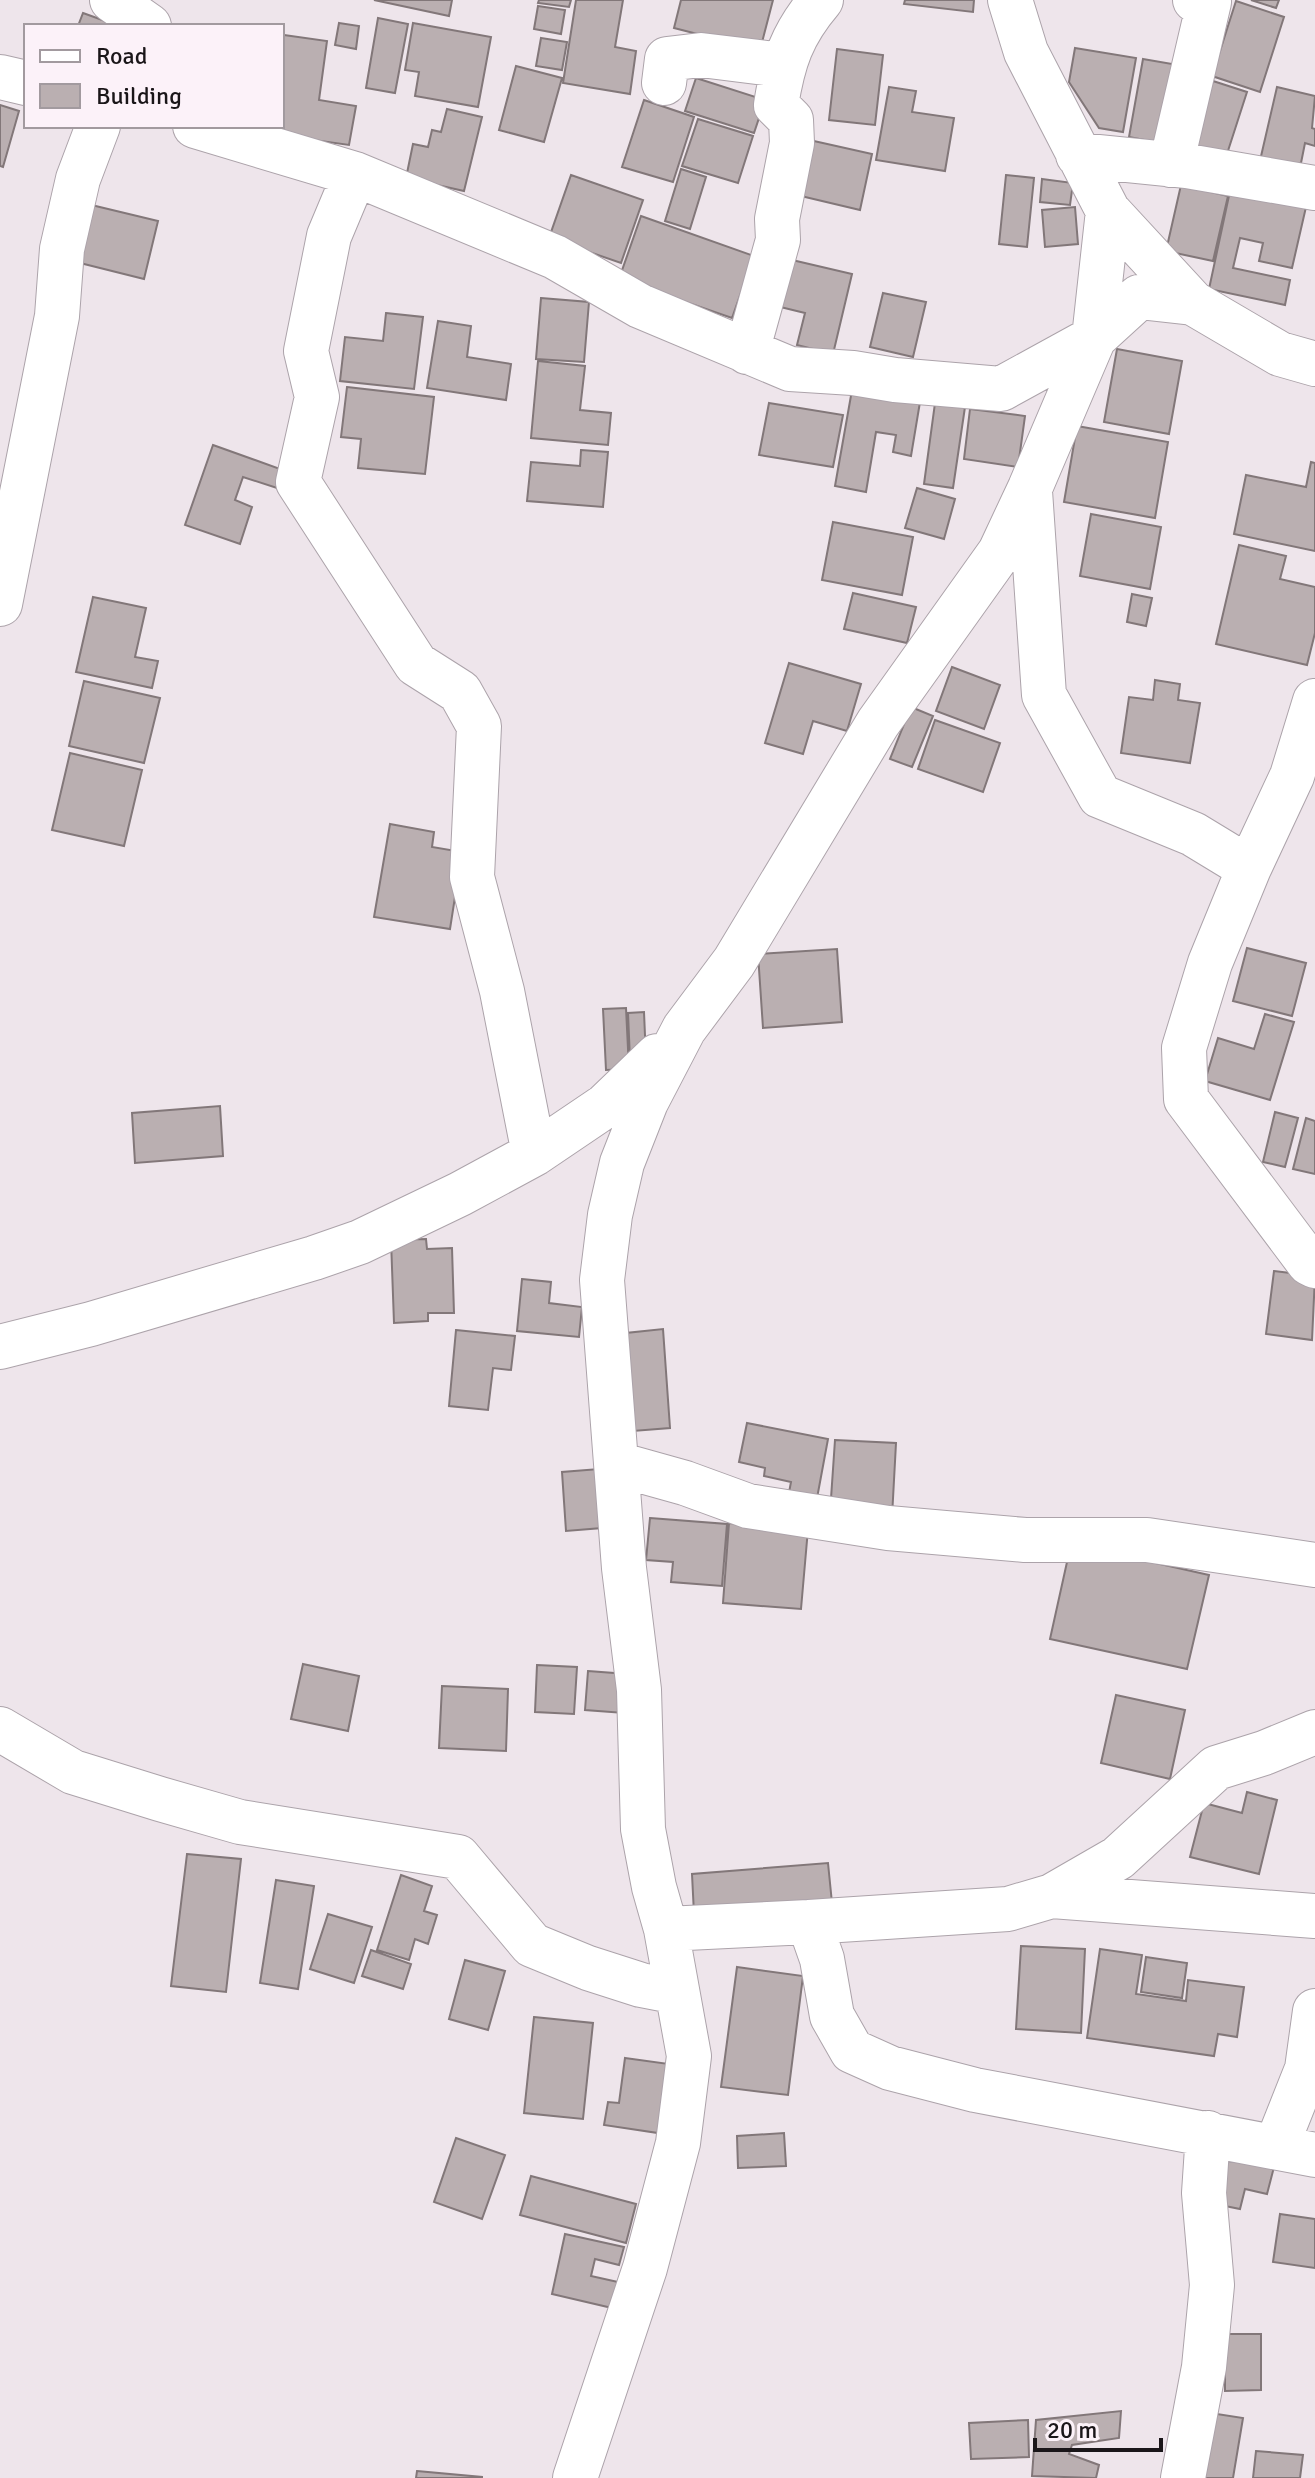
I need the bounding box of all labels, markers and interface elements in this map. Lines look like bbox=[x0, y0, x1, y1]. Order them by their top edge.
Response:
legend bbox=[24, 24, 284, 128]
text: Road bbox=[96, 41, 147, 71]
text: Building bbox=[96, 81, 182, 111]
scale bar bbox=[1035, 2402, 1161, 2452]
text: 20 m bbox=[1047, 2415, 1097, 2445]

